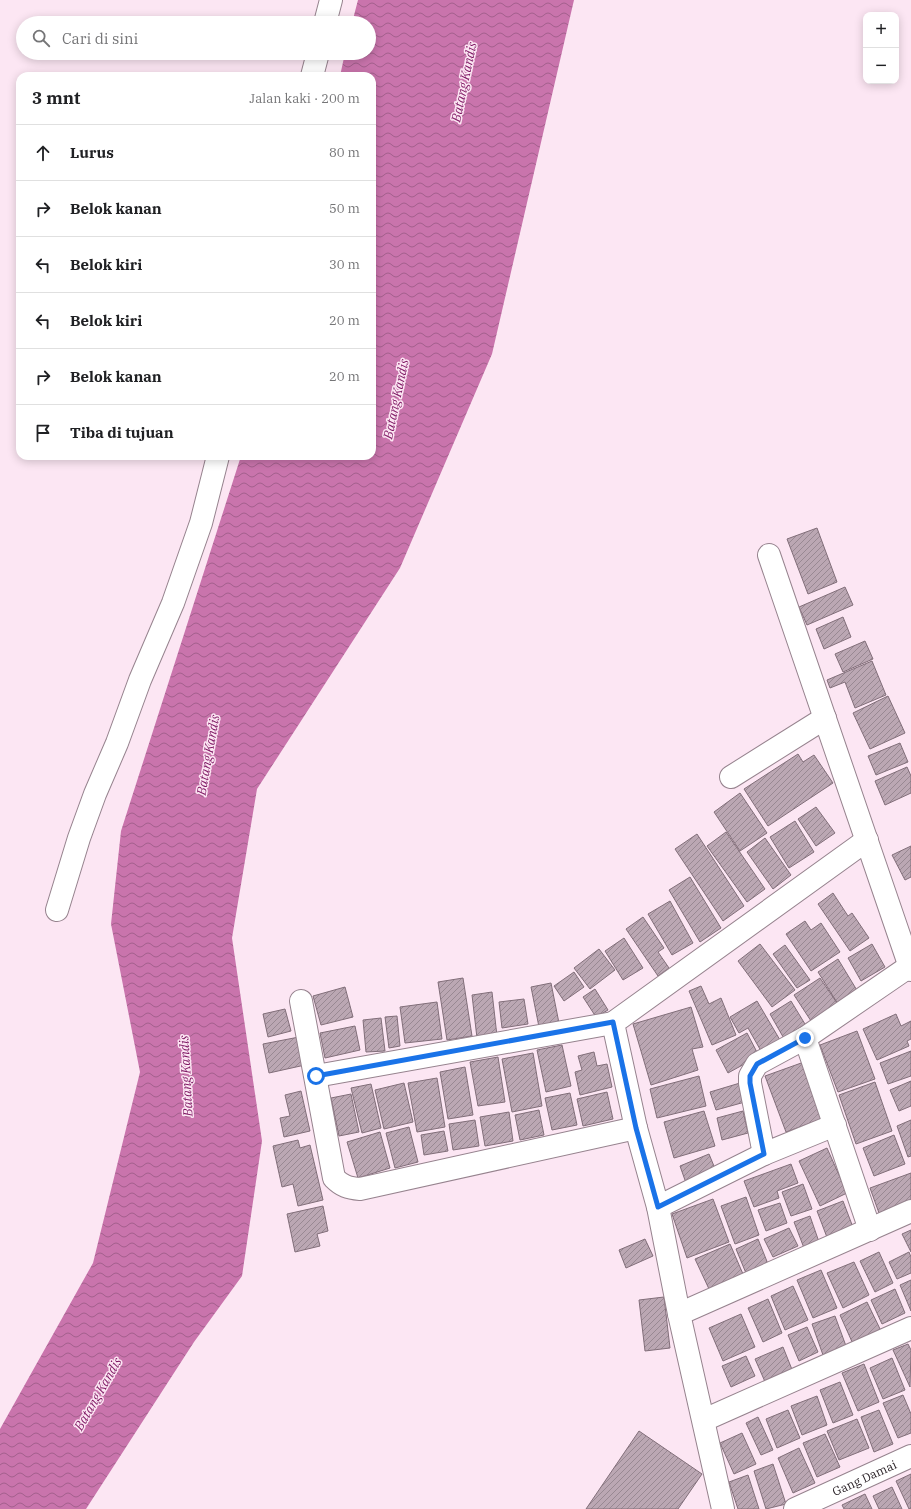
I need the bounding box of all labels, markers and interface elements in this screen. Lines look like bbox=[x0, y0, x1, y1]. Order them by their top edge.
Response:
map controls bbox=[863, 12, 899, 84]
button: + bbox=[863, 12, 899, 48]
search box bbox=[16, 16, 376, 60]
icon: search bbox=[30, 27, 52, 49]
text: Cari di sini bbox=[62, 29, 138, 48]
water label: Batang Kandis bbox=[447, 40, 481, 124]
button: − bbox=[863, 48, 899, 84]
text: 3 mnt bbox=[32, 87, 80, 109]
text: Jalan kaki · 200 m bbox=[249, 90, 360, 107]
icon: ahead bbox=[32, 142, 54, 164]
text: Lurus bbox=[70, 143, 114, 162]
text: 80 m bbox=[329, 144, 360, 161]
icon: right bbox=[32, 198, 54, 220]
text: Belok kanan bbox=[70, 199, 162, 218]
text: 50 m bbox=[329, 200, 360, 217]
icon: left bbox=[32, 254, 54, 276]
text: Belok kiri bbox=[70, 255, 142, 274]
text: 30 m bbox=[329, 256, 360, 273]
icon: left bbox=[32, 310, 54, 332]
text: Belok kiri bbox=[70, 311, 142, 330]
text: 20 m bbox=[329, 312, 360, 329]
water label: Batang Kandis bbox=[379, 357, 413, 441]
icon: right bbox=[32, 366, 54, 388]
text: Belok kanan bbox=[70, 367, 162, 386]
text: 20 m bbox=[329, 368, 360, 385]
icon: arrive bbox=[32, 422, 54, 444]
text: Tiba di tujuan bbox=[70, 423, 174, 442]
water label: Batang Kandis bbox=[192, 713, 223, 797]
route end bbox=[796, 1029, 814, 1047]
water label: Batang Kandis bbox=[175, 1035, 197, 1118]
route start bbox=[307, 1067, 325, 1085]
water label: Batang Kandis bbox=[70, 1354, 126, 1434]
street label: Gang Damai bbox=[830, 1456, 899, 1499]

